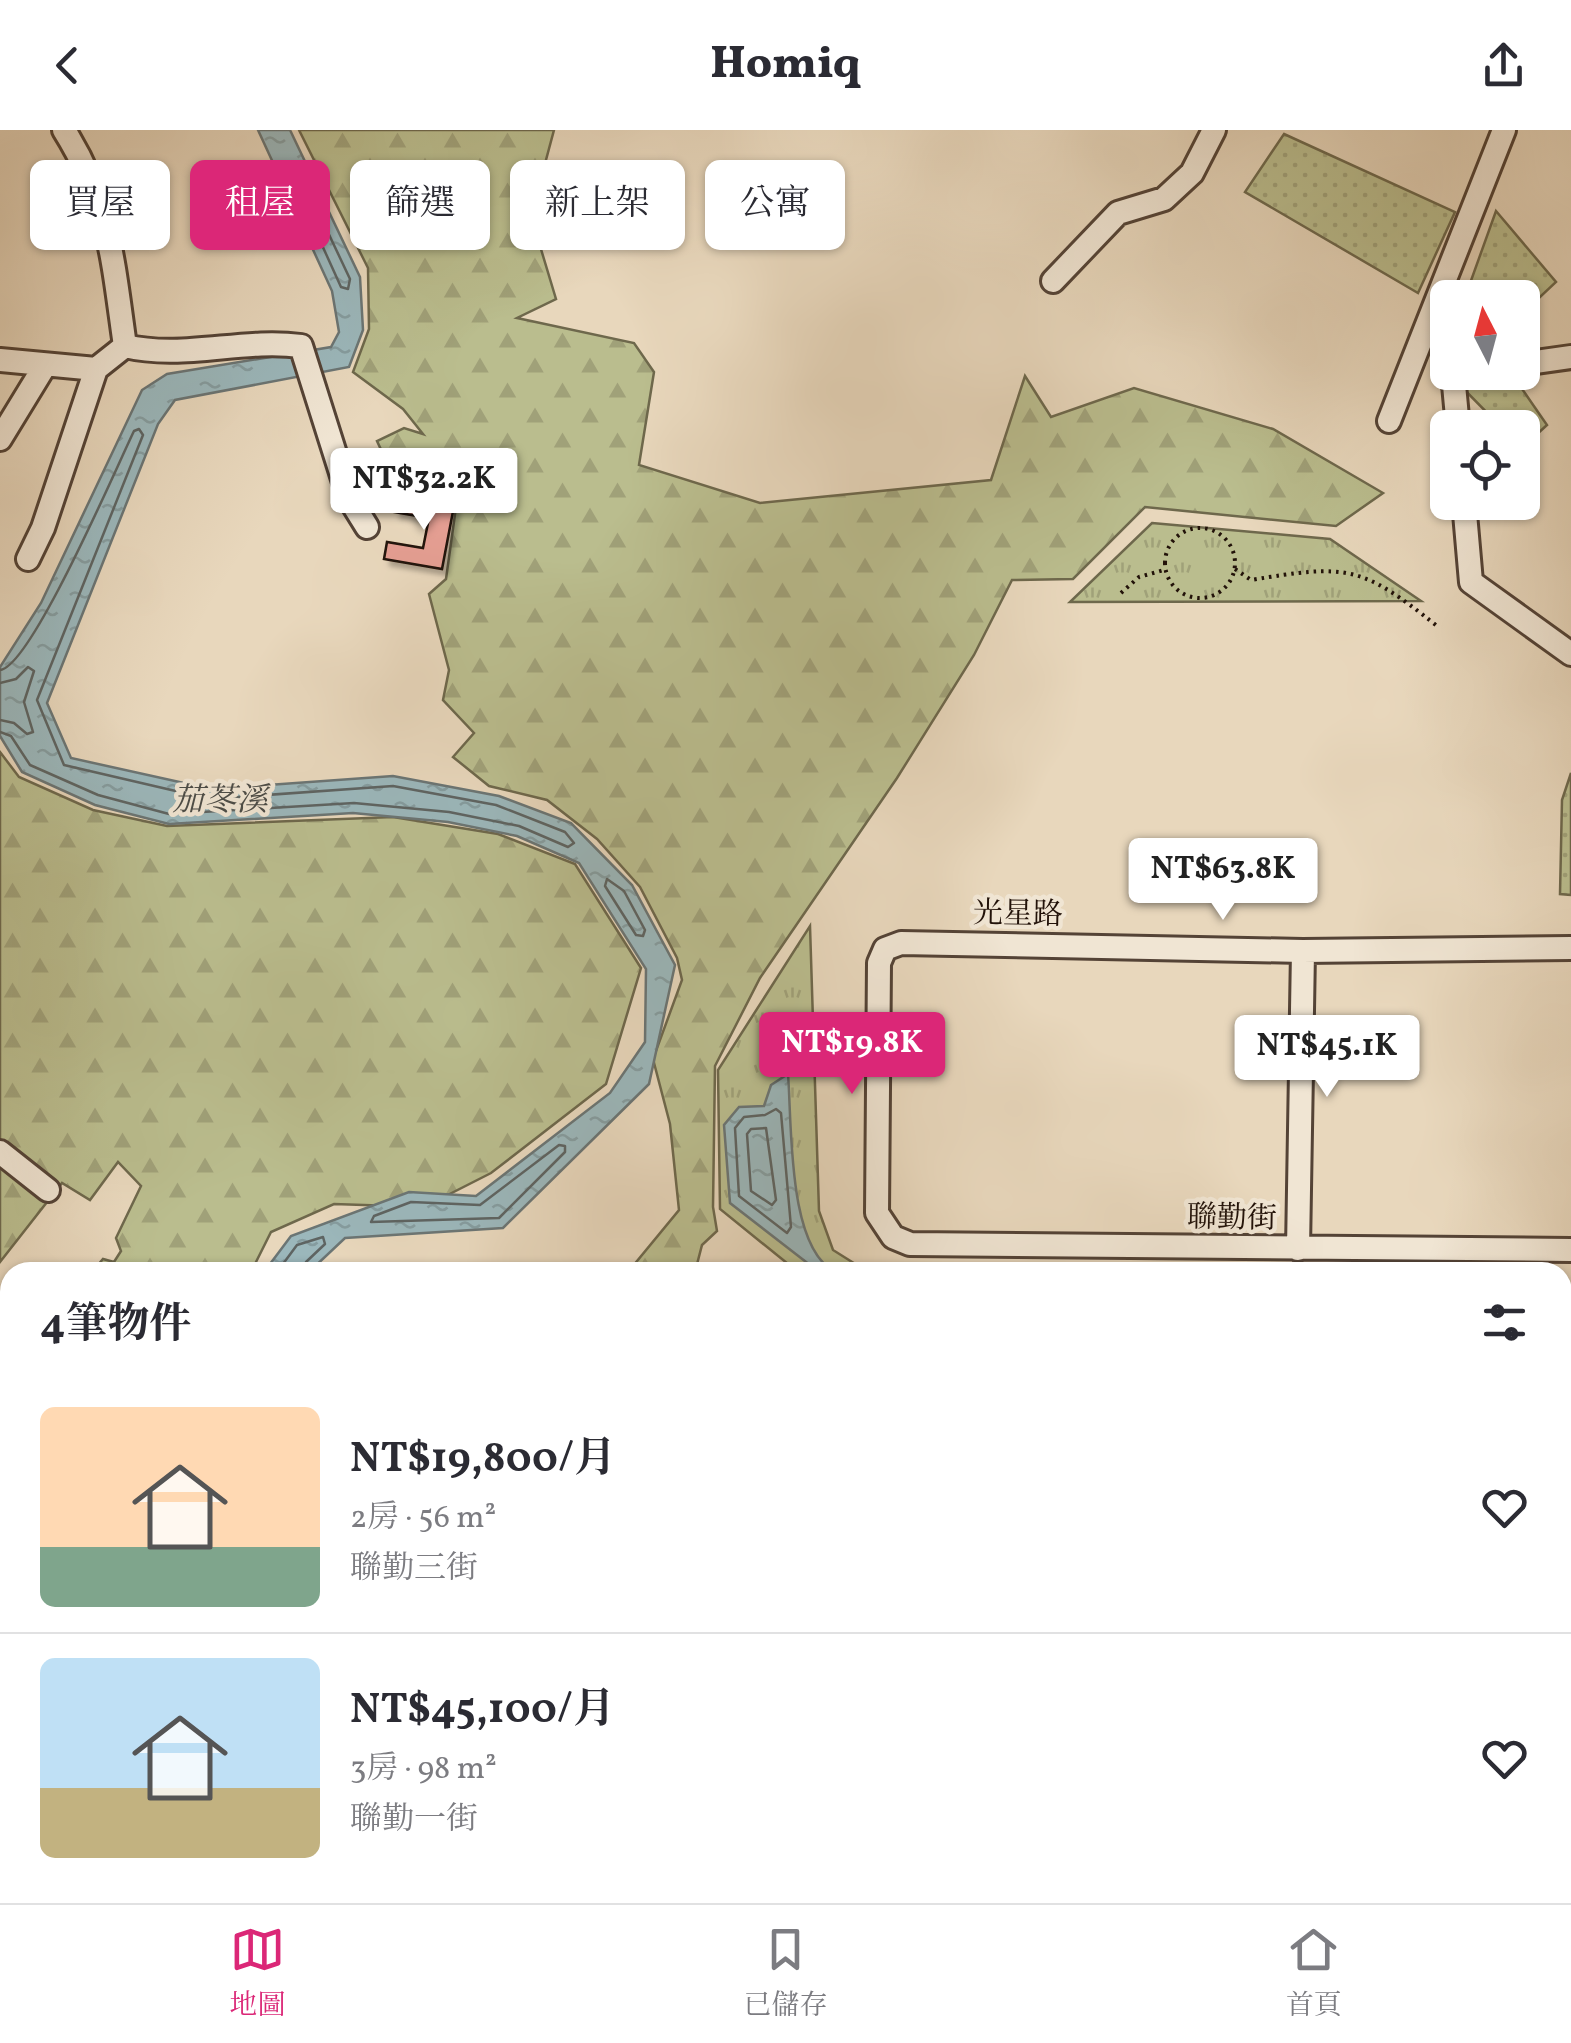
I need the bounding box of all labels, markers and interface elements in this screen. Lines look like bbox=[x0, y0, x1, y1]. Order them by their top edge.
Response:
text: Homiq bbox=[710, 34, 861, 97]
icon: back bbox=[40, 38, 95, 93]
icon: share bbox=[1476, 38, 1531, 93]
chip: 買屋 bbox=[30, 160, 170, 250]
chip: 租屋 bbox=[190, 160, 330, 250]
chip: 篩選 bbox=[350, 160, 490, 250]
chip: 新上架 bbox=[510, 160, 685, 250]
chip: 公寓 bbox=[705, 160, 845, 250]
north arrow bbox=[1430, 280, 1540, 390]
map controls bbox=[1430, 280, 1540, 520]
button: locate bbox=[1430, 410, 1540, 520]
pin: NT$32.2K bbox=[321, 448, 527, 533]
text: NT$32.2K bbox=[352, 458, 496, 502]
water label: 茄苳溪 bbox=[172, 780, 271, 824]
pin: NT$63.8K bbox=[1120, 838, 1326, 923]
text: NT$63.8K bbox=[1151, 848, 1295, 892]
street label: 光星路 bbox=[973, 893, 1063, 937]
pin: NT$19.8K bbox=[749, 1012, 955, 1097]
pin: NT$45.1K bbox=[1224, 1015, 1430, 1100]
text: NT$19.8K bbox=[781, 1022, 923, 1066]
text: NT$45.1K bbox=[1257, 1025, 1397, 1069]
street label: 聯勤街 bbox=[1187, 1197, 1277, 1241]
icon: filters bbox=[1477, 1295, 1532, 1350]
text: 4筆物件 bbox=[40, 1297, 191, 1356]
text: NT$19,800/月 bbox=[350, 1431, 616, 1490]
icon: home bbox=[120, 1447, 240, 1567]
icon: heart bbox=[1477, 1480, 1532, 1535]
text: 2房 · 56 m² bbox=[350, 1497, 496, 1541]
text: 聯勤三街 bbox=[350, 1548, 478, 1592]
text: NT$45,100/月 bbox=[350, 1682, 615, 1741]
icon: home bbox=[120, 1698, 240, 1818]
icon: heart bbox=[1477, 1731, 1532, 1786]
text: 3房 · 98 m² bbox=[350, 1748, 497, 1792]
text: 聯勤一街 bbox=[350, 1799, 478, 1843]
tab: 地圖 bbox=[229, 1922, 285, 2026]
tab: 已儲存 bbox=[743, 1922, 828, 2026]
tab: 首頁 bbox=[1286, 1922, 1342, 2026]

